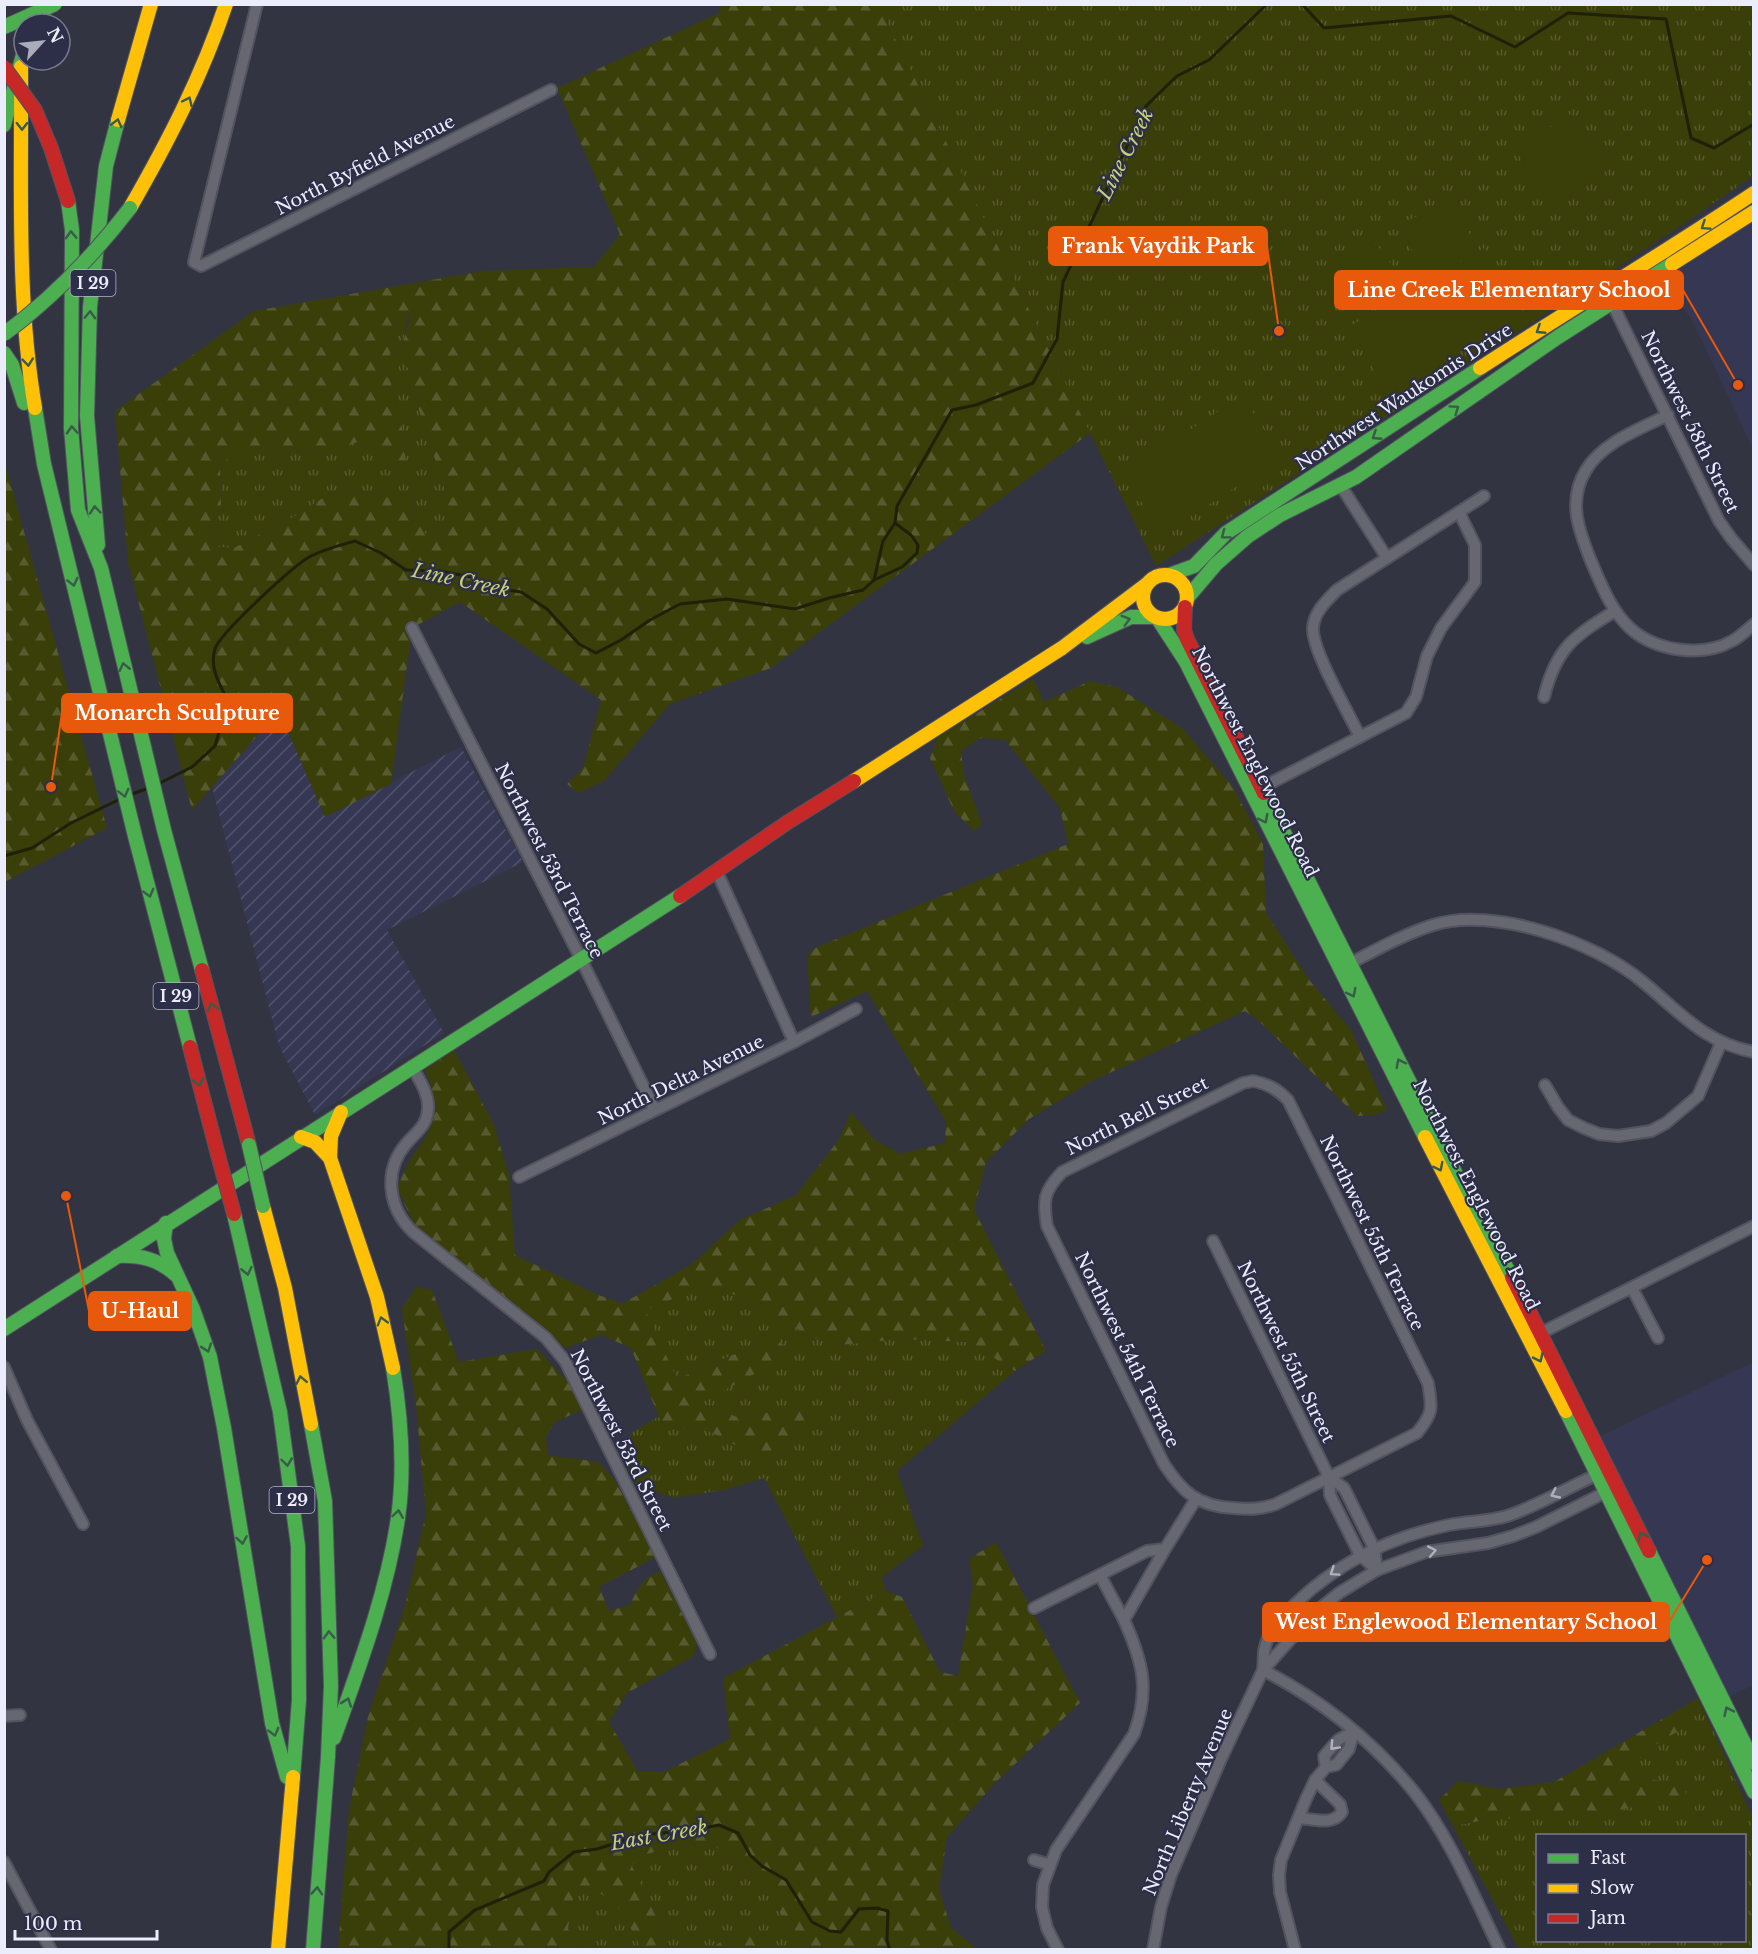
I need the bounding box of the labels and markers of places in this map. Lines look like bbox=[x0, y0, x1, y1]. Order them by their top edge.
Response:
callout: Frank Vaydik Park bbox=[1049, 227, 1267, 265]
callout: Line Creek Elementary School bbox=[1335, 271, 1683, 309]
callout: Monarch Sculpture bbox=[62, 694, 292, 732]
callout: U-Haul bbox=[89, 1292, 191, 1330]
callout: West Englewood Elementary School bbox=[1263, 1603, 1669, 1641]

